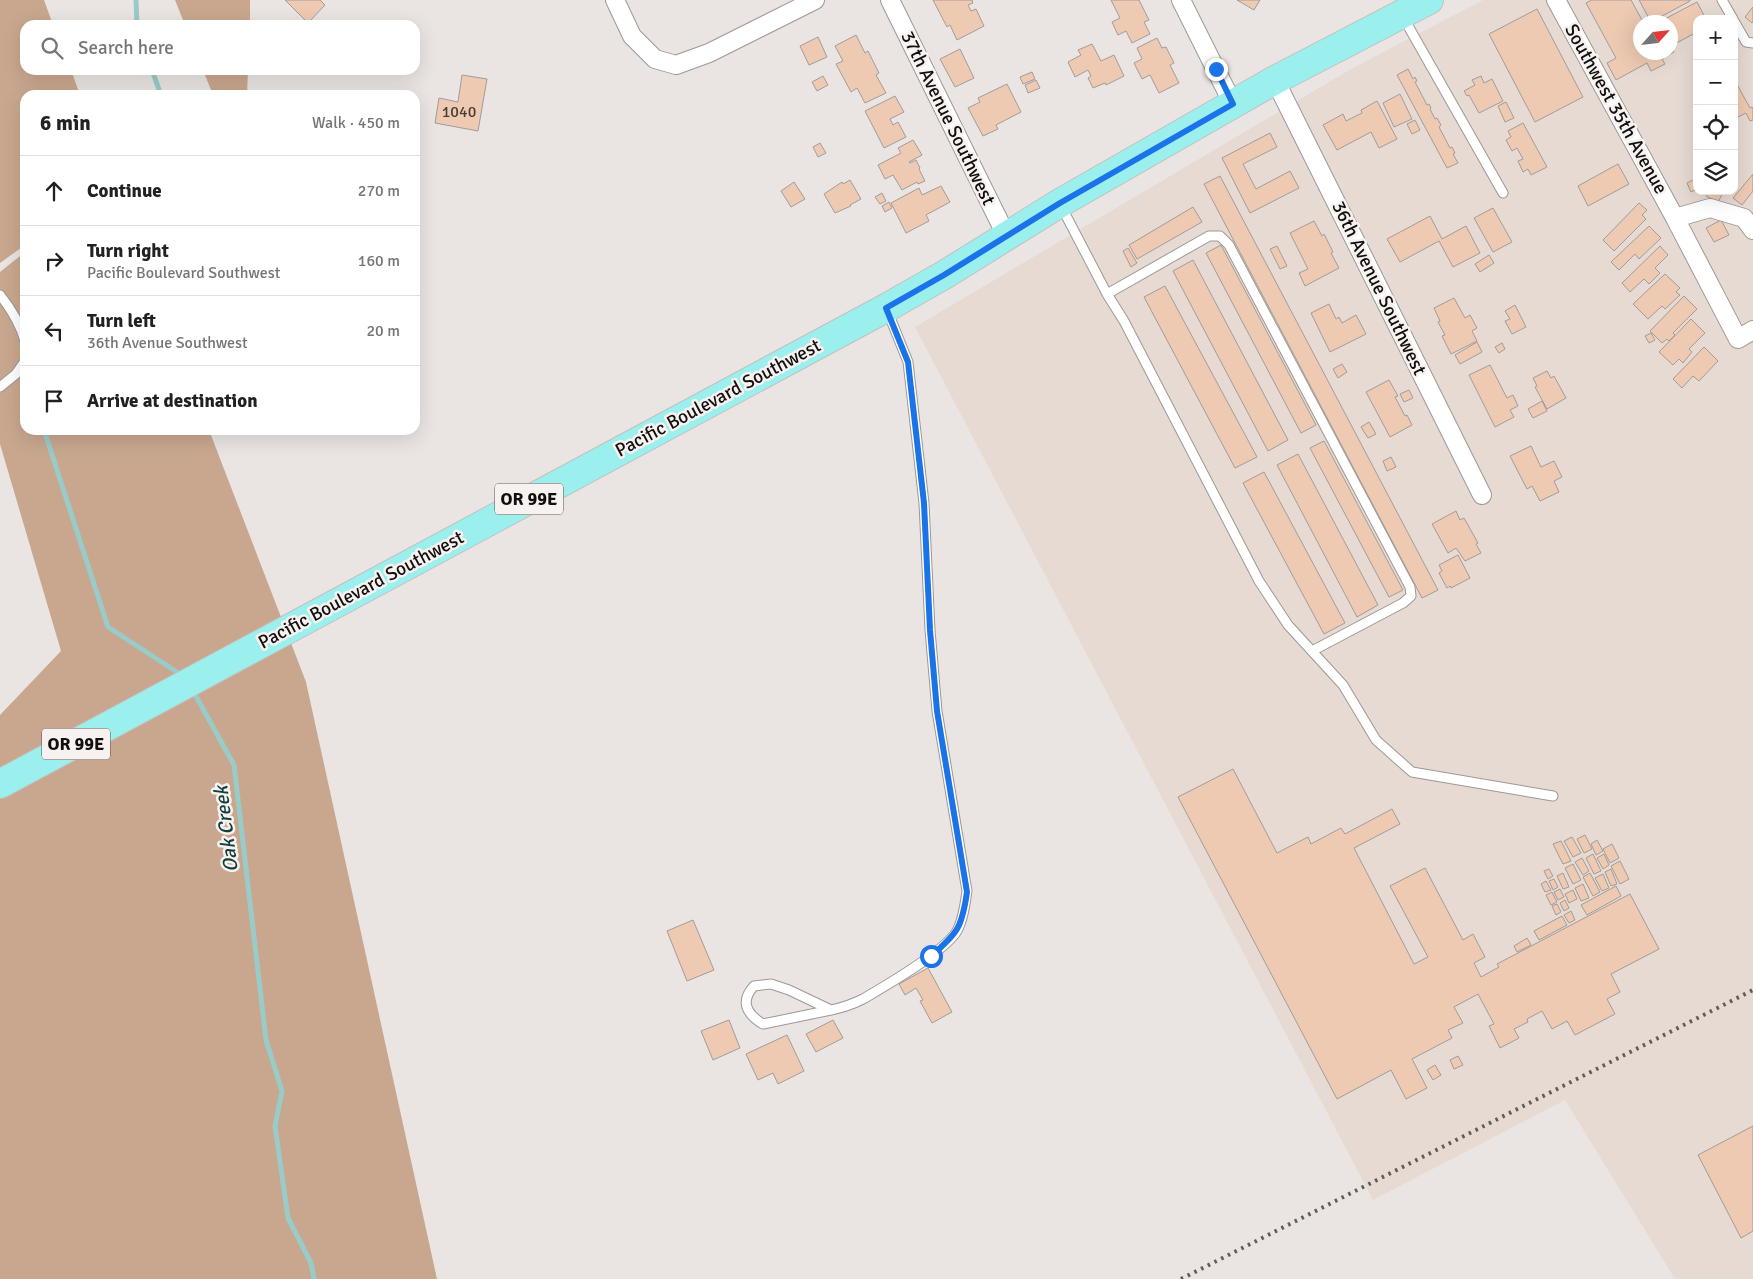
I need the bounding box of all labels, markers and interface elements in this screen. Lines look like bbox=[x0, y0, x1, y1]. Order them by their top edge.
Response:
north arrow bbox=[1633, 15, 1678, 60]
map controls bbox=[1693, 15, 1738, 195]
button: + bbox=[1693, 15, 1738, 60]
search box bbox=[20, 20, 420, 75]
street label: Southwest 35th Avenue bbox=[1559, 20, 1673, 198]
street label: 37th Avenue Southwest bbox=[895, 27, 1001, 209]
icon: search bbox=[38, 34, 66, 62]
text: Search here bbox=[78, 36, 174, 60]
route end bbox=[1205, 58, 1228, 81]
button: − bbox=[1693, 60, 1738, 105]
house number: 1040 bbox=[442, 102, 476, 122]
button: locate bbox=[1693, 105, 1738, 150]
text: 6 min bbox=[40, 110, 91, 136]
text: Walk · 450 m bbox=[312, 113, 400, 133]
button: layers bbox=[1693, 150, 1738, 195]
icon: ahead bbox=[40, 177, 68, 205]
text: Continue bbox=[87, 179, 162, 203]
text: 270 m bbox=[358, 181, 400, 201]
street label: 36th Avenue Southwest bbox=[1326, 197, 1432, 379]
text: Turn right bbox=[87, 239, 169, 263]
icon: right bbox=[40, 247, 68, 275]
text: 160 m bbox=[358, 251, 400, 271]
text: Pacific Boulevard Southwest bbox=[87, 263, 280, 283]
text: Turn left bbox=[87, 309, 156, 333]
icon: left bbox=[40, 317, 68, 345]
text: 20 m bbox=[366, 321, 400, 341]
text: 36th Avenue Southwest bbox=[87, 333, 248, 353]
street label: Pacific Boulevard Southwest bbox=[611, 333, 825, 462]
icon: arrive bbox=[40, 387, 68, 415]
text: Arrive at destination bbox=[87, 389, 258, 413]
road number: OR 99E bbox=[495, 484, 563, 514]
street label: Pacific Boulevard Southwest bbox=[254, 525, 468, 654]
road number: OR 99E bbox=[42, 729, 110, 760]
water label: Oak Creek bbox=[208, 783, 244, 874]
route start bbox=[920, 945, 943, 968]

